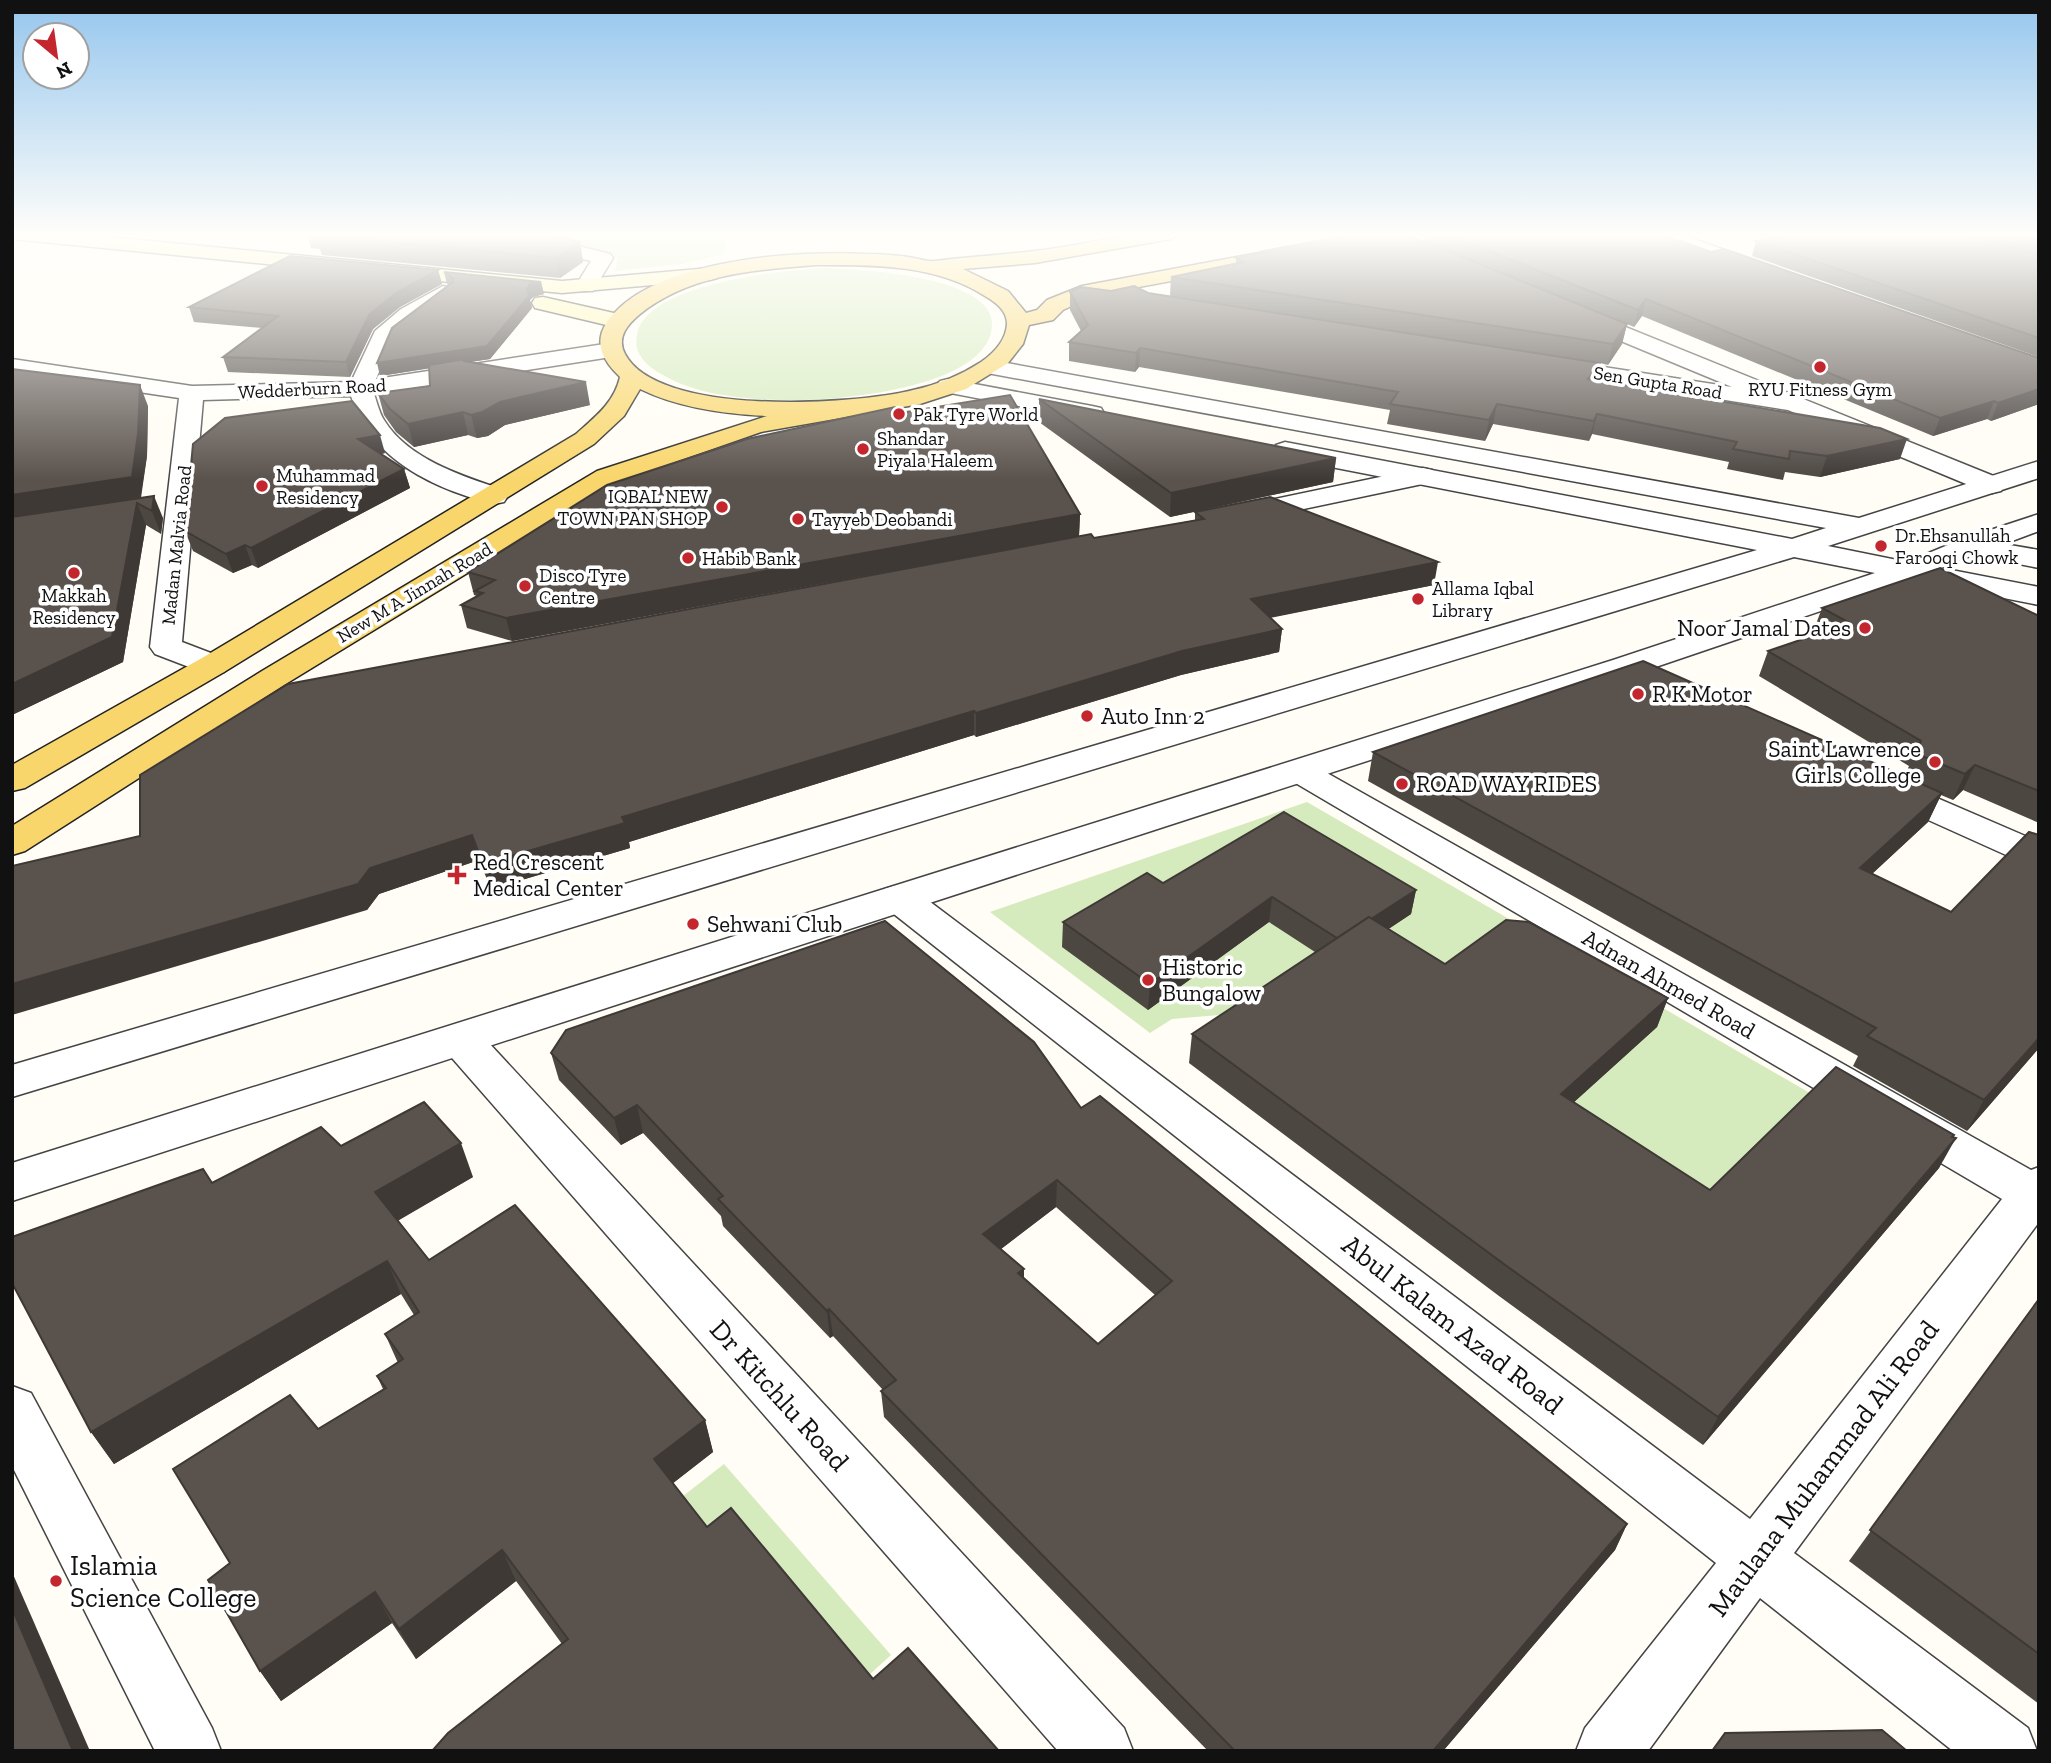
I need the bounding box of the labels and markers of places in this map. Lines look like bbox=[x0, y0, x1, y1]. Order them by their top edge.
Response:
marker: RYU Fitness Gym bbox=[1812, 359, 1828, 375]
place label: RYU Fitness Gym bbox=[1748, 378, 1893, 401]
place label: Pak Tyre World bbox=[913, 403, 1039, 426]
marker: Pak Tyre World bbox=[891, 406, 907, 422]
place label: Shandar Piyala Haleem bbox=[877, 427, 994, 472]
marker: Shandar Piyala Haleem bbox=[855, 441, 871, 457]
place label: Muhammad Residency bbox=[276, 464, 376, 509]
marker: Muhammad Residency bbox=[254, 478, 270, 494]
place label: IQBAL NEW TOWN PAN SHOP bbox=[557, 485, 708, 530]
marker: IQBAL NEW TOWN PAN SHOP bbox=[714, 499, 730, 515]
place label: Tayyeb Deobandi bbox=[812, 508, 953, 531]
marker: Tayyeb Deobandi bbox=[790, 511, 806, 527]
place label: Dr.Ehsanullah Farooqi Chowk bbox=[1895, 524, 2019, 569]
marker: Dr.Ehsanullah Farooqi Chowk bbox=[1873, 538, 1889, 554]
place label: Habib Bank bbox=[702, 547, 797, 570]
marker: Habib Bank bbox=[680, 550, 696, 566]
place label: Disco Tyre Centre bbox=[539, 564, 627, 609]
marker: Makkah Residency bbox=[66, 565, 82, 581]
place label: Allama Iqbal Library bbox=[1432, 577, 1534, 622]
marker: Disco Tyre Centre bbox=[517, 578, 533, 594]
place label: Makkah Residency bbox=[33, 584, 116, 629]
marker: Allama Iqbal Library bbox=[1410, 591, 1426, 607]
place label: Noor Jamal Dates bbox=[1677, 614, 1851, 642]
marker: Noor Jamal Dates bbox=[1857, 620, 1873, 636]
place label: R K Motor bbox=[1652, 680, 1753, 708]
marker: R K Motor bbox=[1630, 686, 1646, 702]
place label: Auto Inn 2 bbox=[1101, 702, 1205, 730]
marker: Auto Inn 2 bbox=[1079, 708, 1095, 724]
place label: Saint Lawrence Girls College bbox=[1768, 735, 1921, 789]
marker: Saint Lawrence Girls College bbox=[1927, 754, 1943, 770]
place label: ROAD WAY RIDES bbox=[1416, 770, 1597, 798]
marker: ROAD WAY RIDES bbox=[1394, 776, 1410, 792]
place label: Red Crescent Medical Center bbox=[473, 848, 624, 902]
marker: Red Crescent Medical Center bbox=[447, 865, 467, 885]
place label: Sehwani Club bbox=[707, 910, 842, 938]
marker: Sehwani Club bbox=[685, 916, 701, 932]
place label: Historic Bungalow bbox=[1162, 953, 1261, 1007]
marker: Historic Bungalow bbox=[1140, 972, 1156, 988]
place label: Islamia Science College bbox=[70, 1549, 256, 1614]
marker: Islamia Science College bbox=[48, 1573, 64, 1589]

